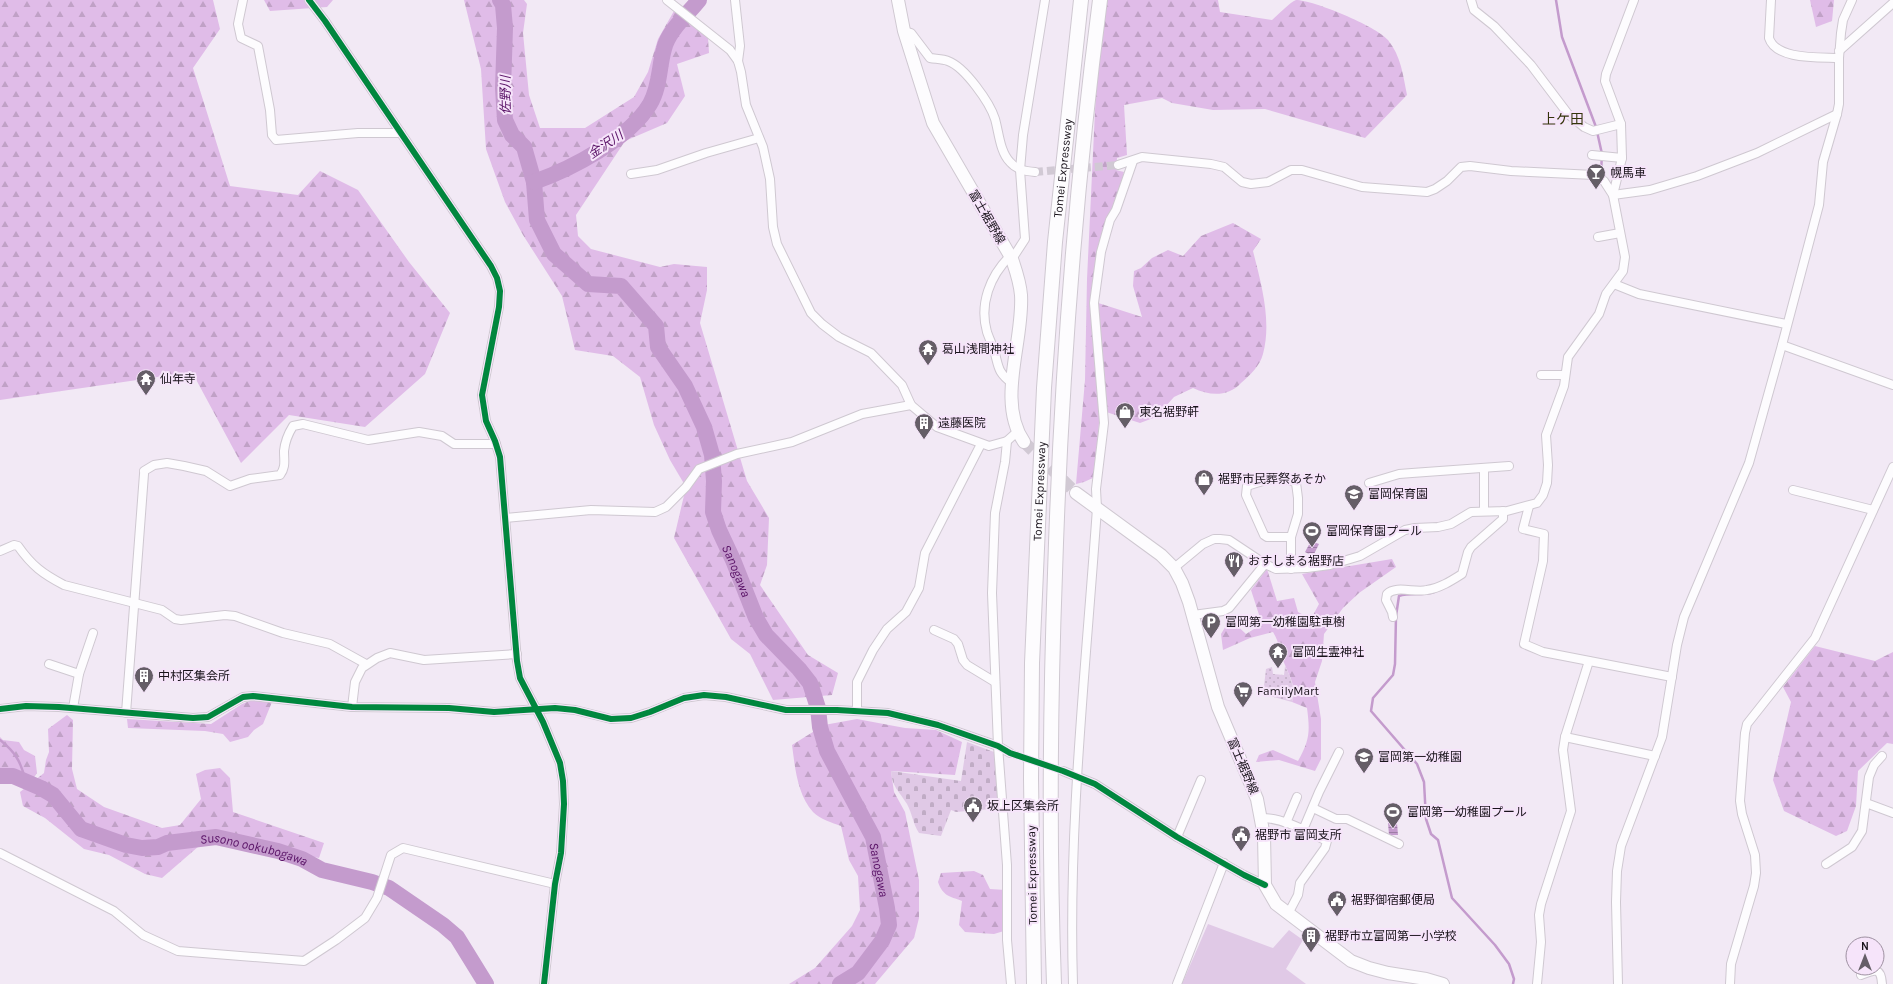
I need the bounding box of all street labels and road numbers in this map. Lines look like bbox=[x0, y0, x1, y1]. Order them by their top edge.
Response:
street label: Tomei Expressway bbox=[1051, 118, 1075, 218]
street label: 富士裾野線 bbox=[966, 188, 1008, 246]
street label: Tomei Expressway bbox=[1030, 441, 1049, 541]
street label: 富士裾野線 bbox=[1225, 736, 1261, 796]
street label: Tomei Expressway bbox=[1024, 825, 1040, 925]

